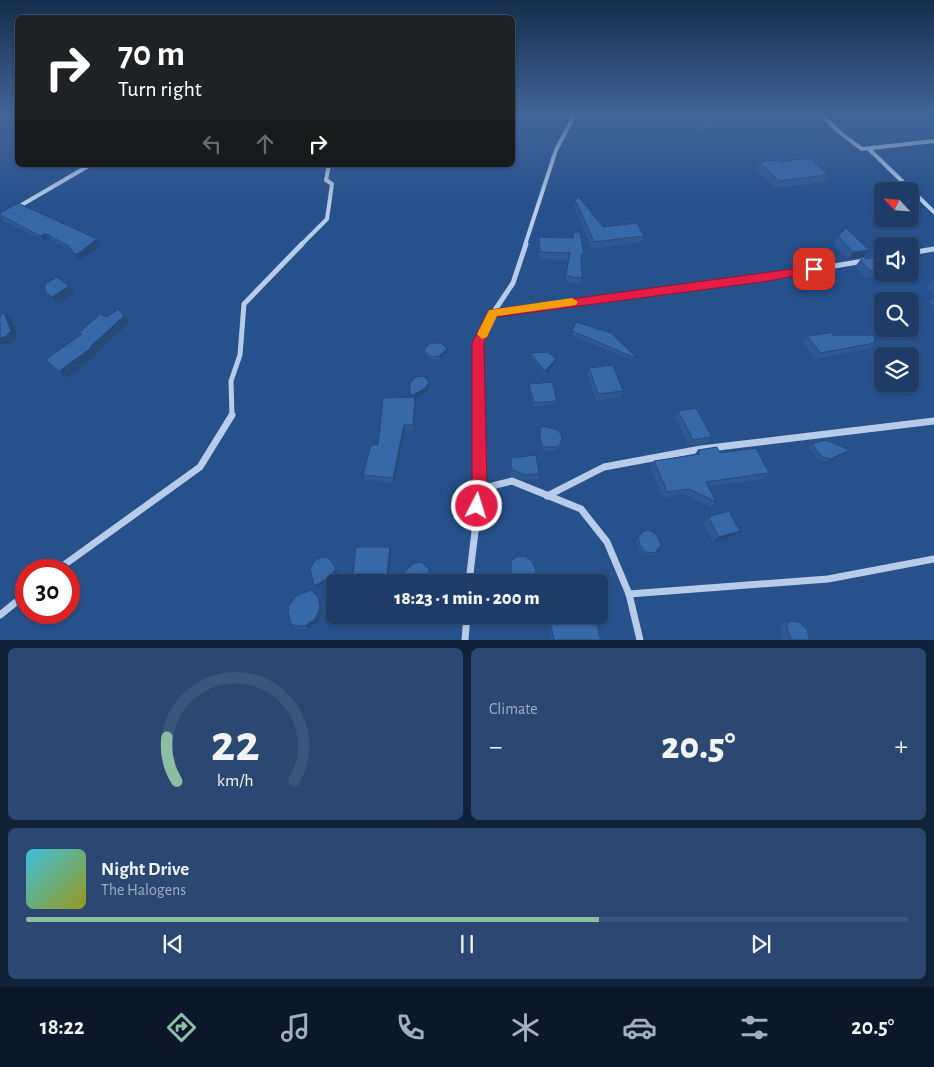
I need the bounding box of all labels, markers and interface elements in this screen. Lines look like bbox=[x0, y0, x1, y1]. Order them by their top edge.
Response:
icon: right bbox=[35, 35, 100, 100]
text: 70 m bbox=[118, 37, 185, 72]
text: Turn right bbox=[118, 78, 202, 100]
icon: left bbox=[198, 130, 226, 158]
icon: ahead bbox=[251, 130, 279, 158]
icon: right bbox=[304, 130, 332, 158]
north arrow bbox=[874, 182, 919, 228]
map controls bbox=[874, 182, 919, 392]
button: sound bbox=[874, 237, 919, 282]
pin bbox=[793, 248, 835, 290]
icon: arrive bbox=[800, 255, 828, 283]
button: search bbox=[874, 292, 919, 337]
button: layers bbox=[874, 347, 919, 392]
position arrow bbox=[450, 479, 502, 531]
speed limit sign: 30 bbox=[15, 559, 80, 624]
text: 18:23 · 1 min · 200 m bbox=[394, 589, 540, 608]
text: Climate bbox=[489, 701, 538, 717]
text: 22 bbox=[211, 718, 260, 770]
text: 20.5° bbox=[661, 728, 736, 766]
text: − bbox=[489, 733, 502, 761]
text: + bbox=[895, 733, 908, 761]
text: km/h bbox=[217, 772, 254, 790]
text: Night Drive bbox=[101, 860, 189, 879]
text: The Halogens bbox=[101, 882, 186, 898]
icon: previous bbox=[159, 930, 187, 958]
icon: pause bbox=[453, 930, 481, 958]
icon: next bbox=[747, 930, 775, 958]
icon: directions bbox=[164, 1010, 199, 1045]
icon: music bbox=[278, 1010, 313, 1045]
icon: phone bbox=[393, 1010, 428, 1045]
icon: climate bbox=[508, 1010, 543, 1045]
icon: car bbox=[622, 1010, 657, 1045]
icon: filters bbox=[737, 1010, 772, 1045]
text: 18:22 bbox=[40, 1016, 84, 1038]
text: 20.5° bbox=[851, 1016, 894, 1038]

